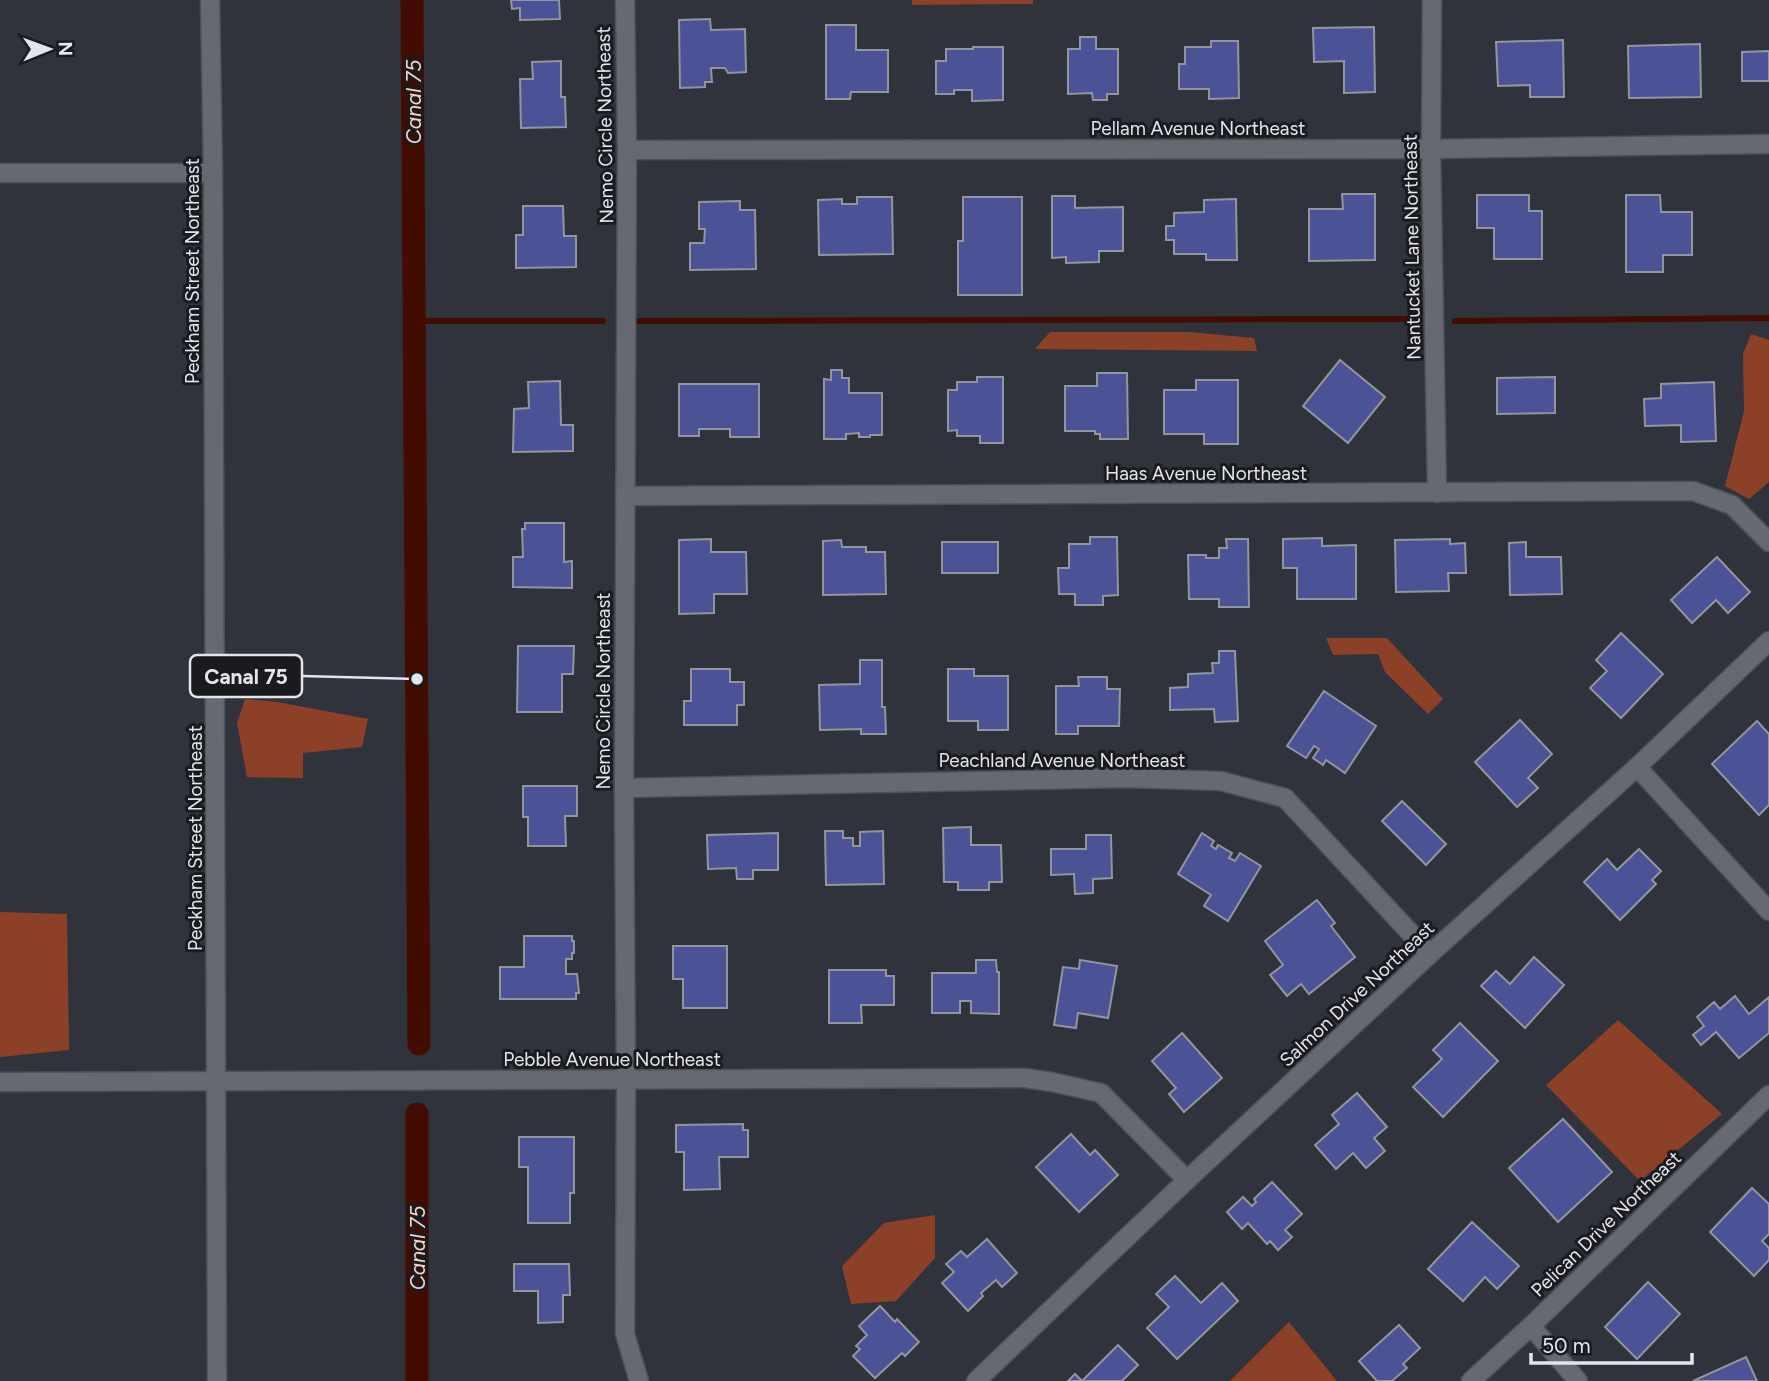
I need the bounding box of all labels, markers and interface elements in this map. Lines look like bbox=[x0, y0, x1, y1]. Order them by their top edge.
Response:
north arrow bbox=[14, 14, 84, 84]
street label: Nemo Circle Northeast bbox=[592, 26, 618, 224]
text: N bbox=[54, 41, 77, 56]
water label: Canal 75 bbox=[401, 60, 426, 144]
street label: Pellam Avenue Northeast bbox=[1090, 117, 1306, 140]
street label: Nantucket Lane Northeast bbox=[1399, 134, 1425, 360]
street label: Peckham Street Northeast bbox=[181, 158, 204, 384]
street label: Haas Avenue Northeast bbox=[1105, 462, 1307, 485]
street label: Nemo Circle Northeast bbox=[592, 592, 615, 790]
callout: Canal 75 bbox=[190, 655, 302, 697]
text: Canal 75 bbox=[204, 664, 288, 689]
street label: Peckham Street Northeast bbox=[184, 725, 207, 951]
street label: Peachland Avenue Northeast bbox=[938, 749, 1186, 772]
street label: Salmon Drive Northeast bbox=[1275, 916, 1439, 1072]
street label: Pebble Avenue Northeast bbox=[503, 1048, 721, 1071]
street label: Pelican Drive Northeast bbox=[1526, 1146, 1686, 1302]
water label: Canal 75 bbox=[405, 1206, 430, 1290]
scale bar bbox=[1531, 1322, 1692, 1366]
text: 50 m bbox=[1542, 1333, 1591, 1358]

